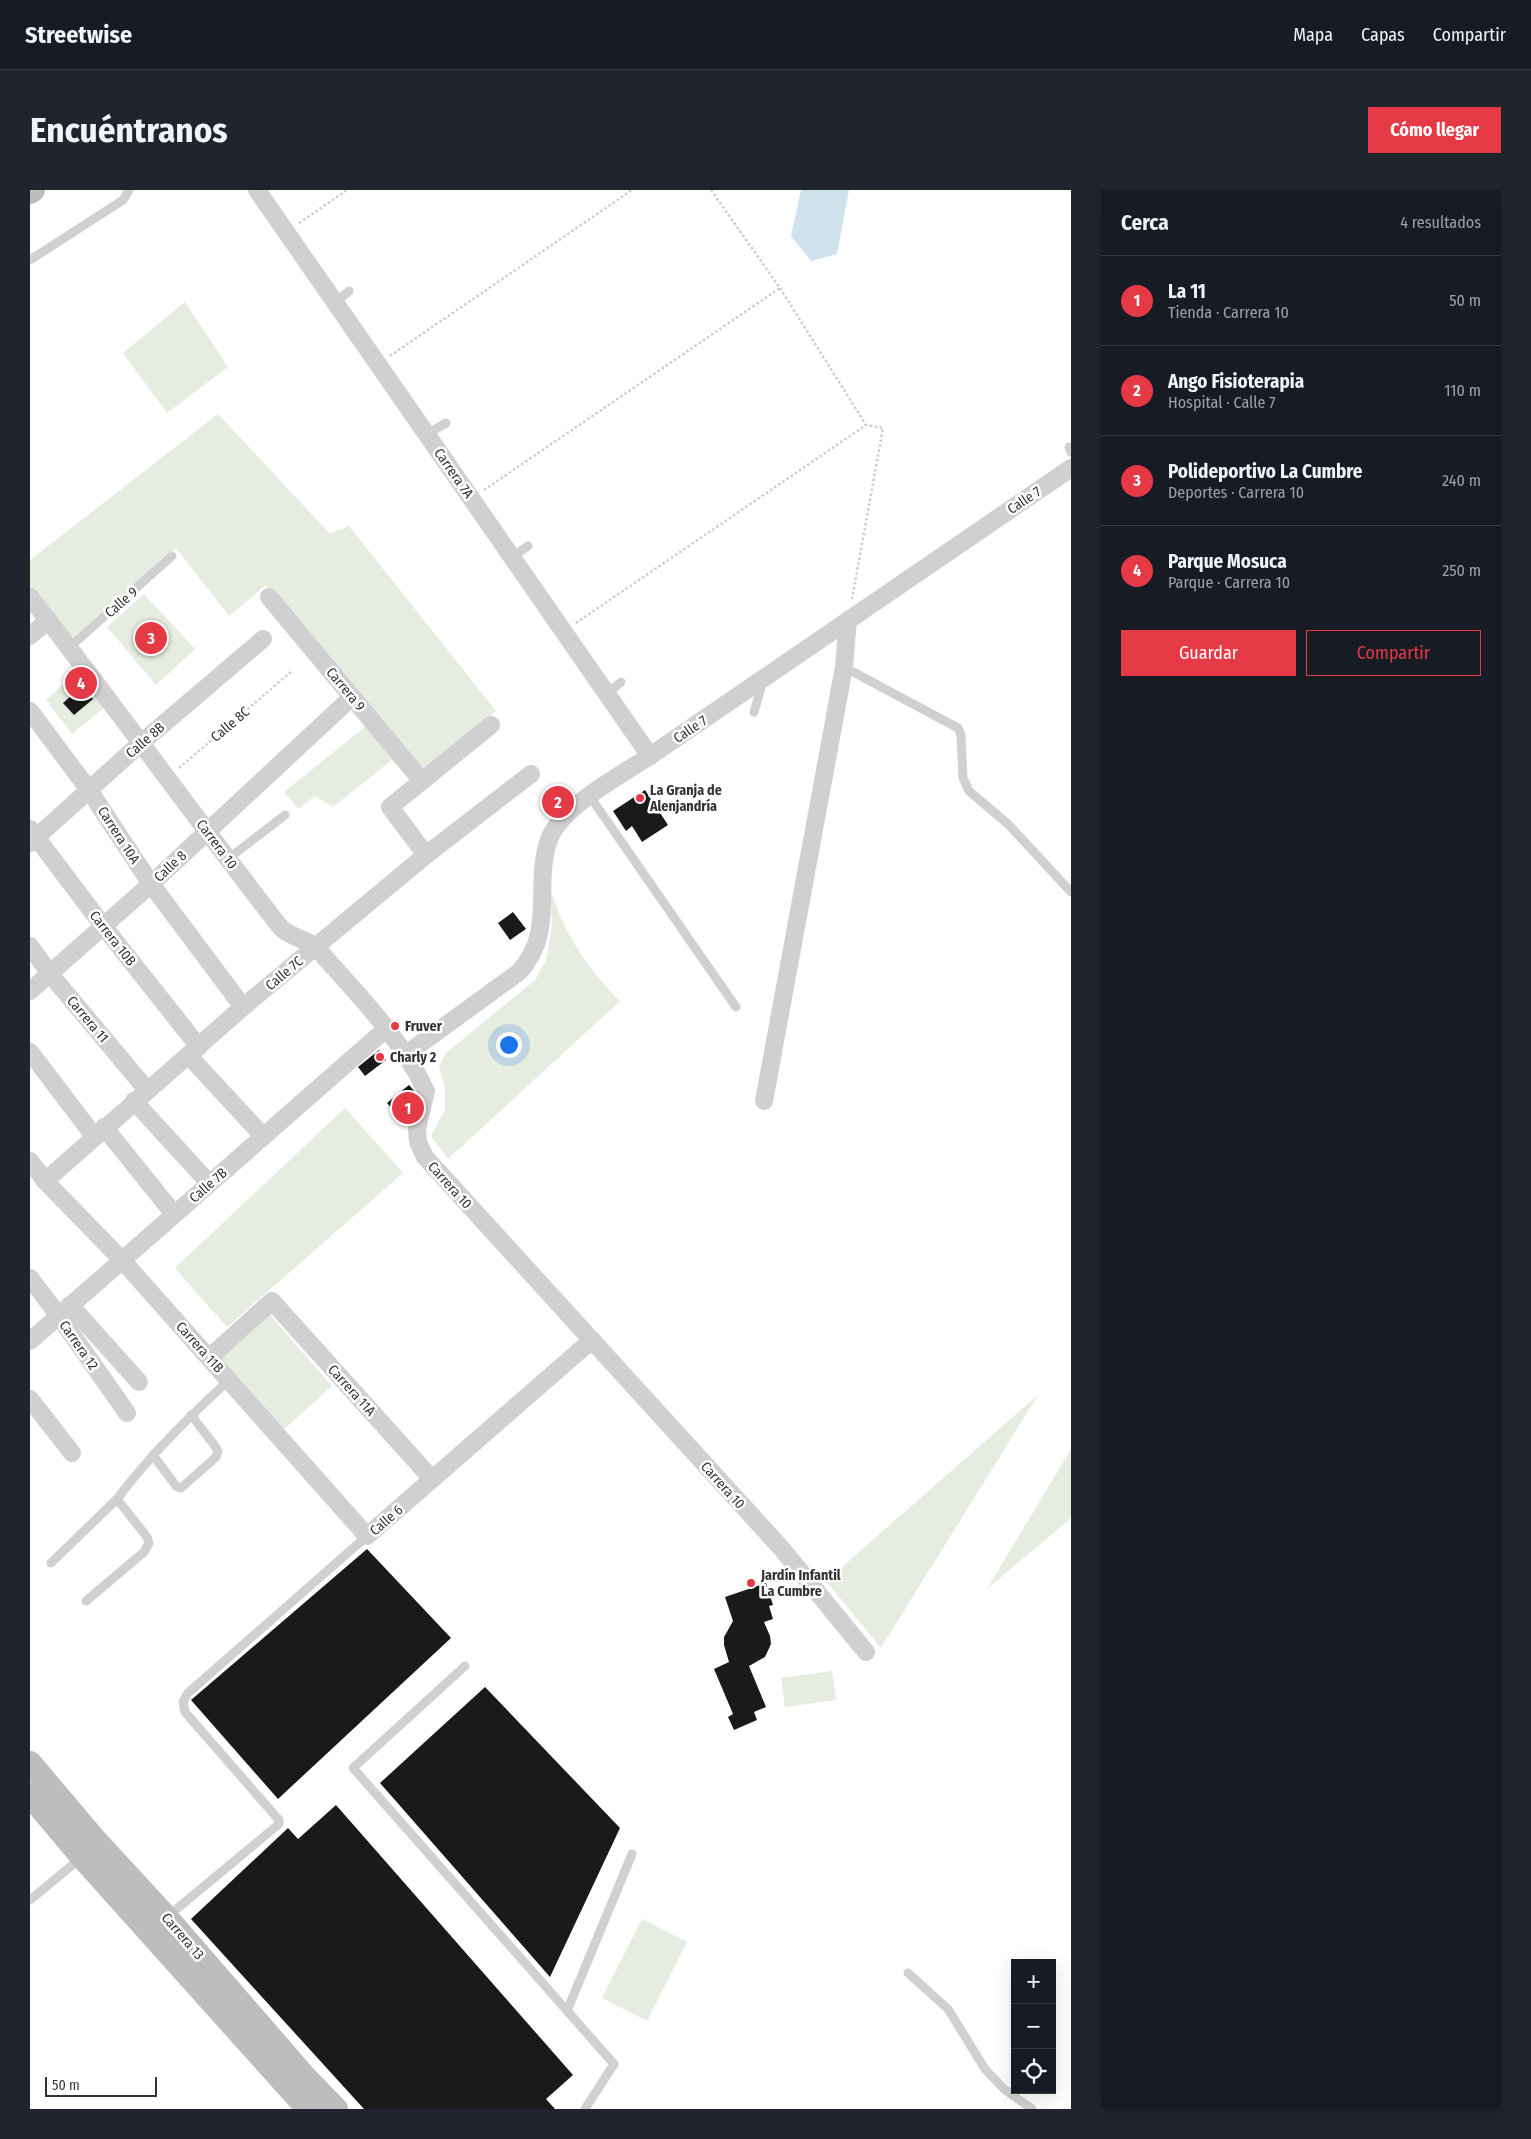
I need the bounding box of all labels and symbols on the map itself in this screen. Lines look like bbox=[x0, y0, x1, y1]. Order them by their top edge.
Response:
street label: Carrera 7A bbox=[430, 445, 477, 502]
street label: Calle 7 bbox=[1004, 483, 1045, 518]
street label: Calle 9 bbox=[101, 583, 141, 621]
pin: 3 bbox=[135, 619, 167, 657]
pin: 4 bbox=[65, 664, 97, 702]
street label: Carrera 9 bbox=[323, 664, 369, 715]
street label: Calle 8C bbox=[207, 703, 253, 745]
street label: Calle 7 bbox=[670, 712, 711, 747]
street label: Calle 8B bbox=[122, 719, 168, 762]
place label: La Granja de Alenjandría bbox=[649, 782, 722, 815]
pin: 2 bbox=[542, 783, 574, 821]
marker: La Granja de Alenjandría bbox=[634, 792, 646, 804]
street label: Carrera 10A bbox=[94, 803, 144, 868]
street label: Carrera 10 bbox=[193, 816, 241, 872]
street label: Calle 8 bbox=[151, 847, 190, 886]
street label: Carrera 10B bbox=[86, 907, 140, 969]
street label: Calle 7C bbox=[262, 953, 307, 994]
street label: Carrera 11 bbox=[63, 993, 112, 1046]
place label: Fruver bbox=[405, 1018, 443, 1035]
marker: Fruver bbox=[389, 1020, 401, 1032]
your location bbox=[496, 1032, 522, 1058]
place label: Charly 2 bbox=[390, 1049, 437, 1066]
marker: Charly 2 bbox=[374, 1051, 386, 1063]
pin: 1 bbox=[392, 1089, 424, 1127]
street label: Carrera 10 bbox=[424, 1158, 475, 1212]
street label: Calle 7B bbox=[186, 1164, 231, 1206]
street label: Carrera 12 bbox=[55, 1317, 102, 1373]
street label: Carrera 11B bbox=[172, 1318, 227, 1377]
street label: Carrera 11A bbox=[324, 1361, 379, 1420]
street label: Carrera 10 bbox=[697, 1458, 748, 1512]
street label: Calle 6 bbox=[366, 1501, 406, 1539]
place label: Jardín Infantil La Cumbre bbox=[760, 1567, 841, 1600]
marker: Jardín Infantil La Cumbre bbox=[745, 1577, 757, 1589]
street label: Carrera 13 bbox=[158, 1909, 208, 1963]
scale bar bbox=[45, 2074, 158, 2097]

